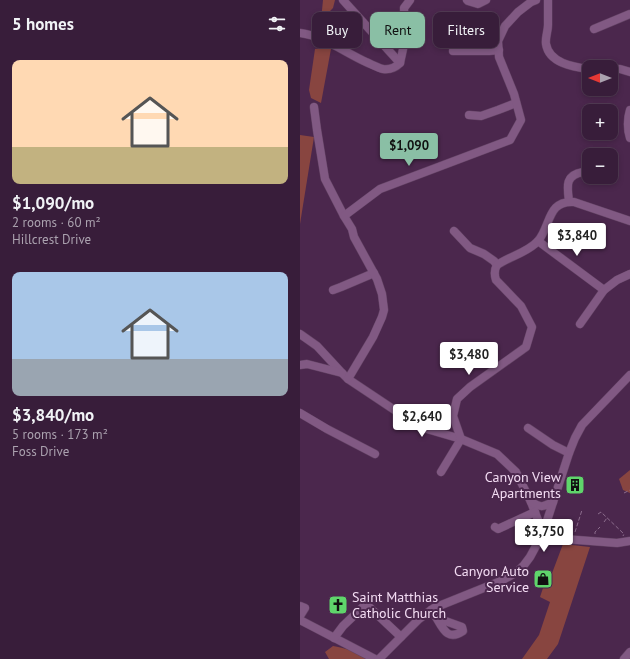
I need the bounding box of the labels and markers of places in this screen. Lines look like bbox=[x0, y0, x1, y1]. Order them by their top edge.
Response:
pin: $1,090 bbox=[376, 133, 442, 167]
pin: $3,840 bbox=[544, 223, 610, 257]
pin: $3,480 bbox=[436, 342, 502, 376]
pin: $2,640 bbox=[389, 404, 455, 438]
place label: Canyon View Apartments bbox=[485, 468, 562, 502]
building icon: Canyon View Apartments bbox=[564, 474, 586, 496]
pin: $3,750 bbox=[511, 519, 577, 553]
place label: Canyon Auto Service bbox=[454, 562, 529, 596]
shop icon: Canyon Auto Service bbox=[532, 568, 554, 590]
place label: Saint Matthias Catholic Church bbox=[352, 588, 446, 622]
church icon: Saint Matthias Catholic Church bbox=[327, 594, 349, 616]

